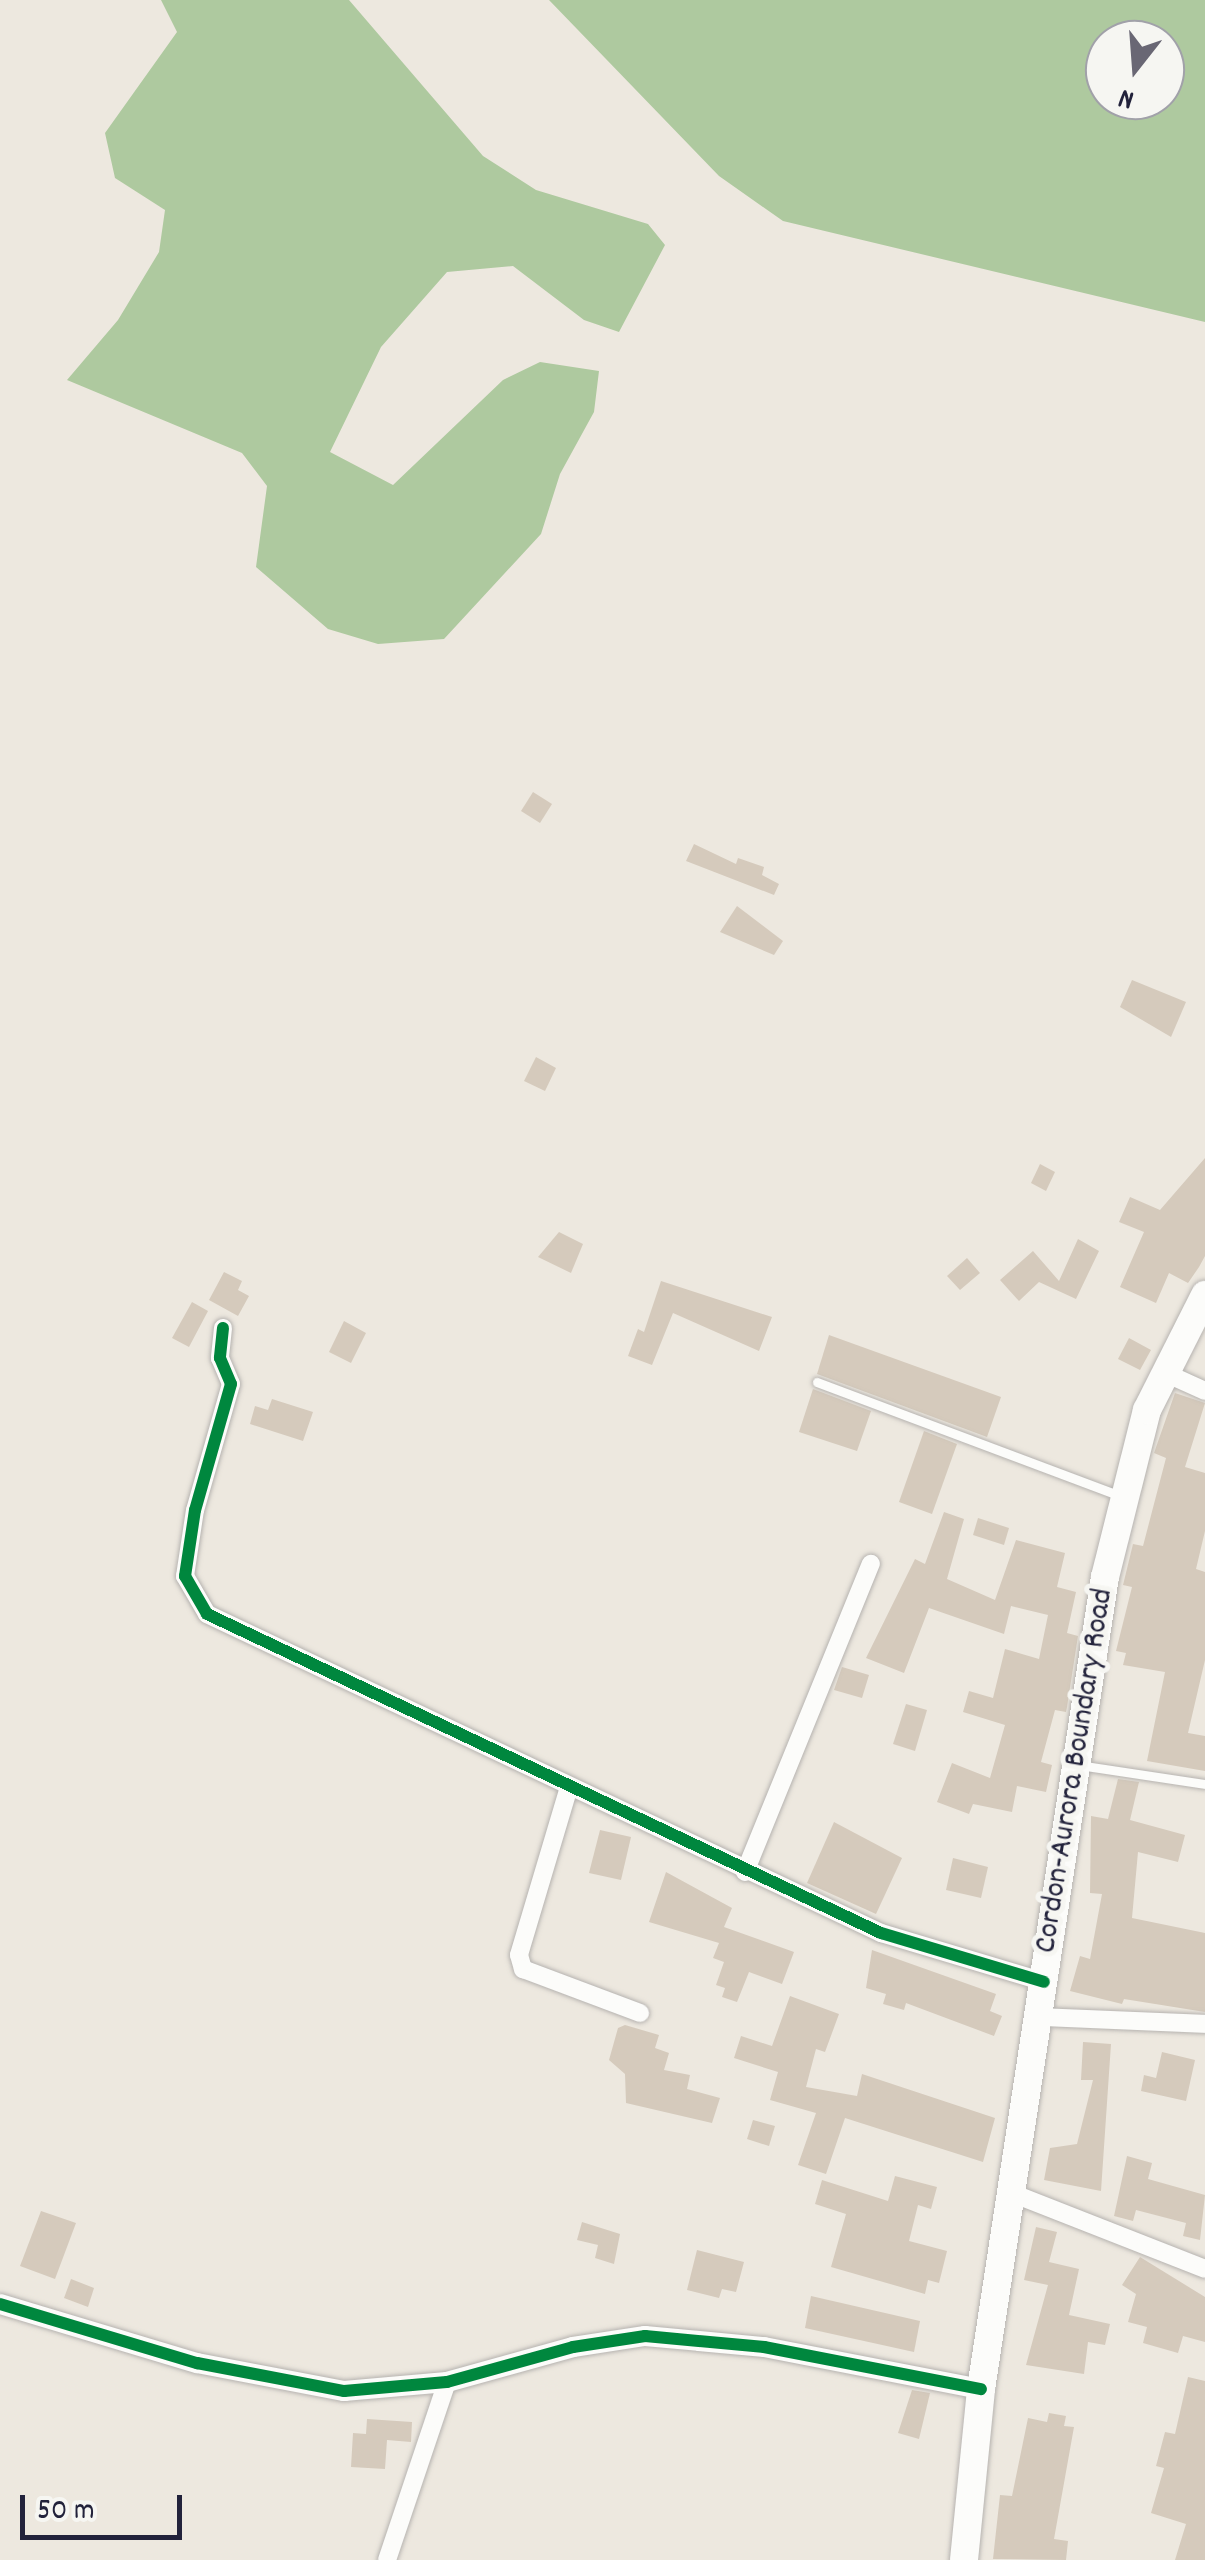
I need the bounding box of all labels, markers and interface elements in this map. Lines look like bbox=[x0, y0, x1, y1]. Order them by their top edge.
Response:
north arrow bbox=[1085, 20, 1185, 120]
text: N bbox=[1114, 76, 1139, 118]
street label: Cordon-Aurora Boundary Road bbox=[1028, 1586, 1124, 1956]
scale bar bbox=[25, 2475, 188, 2537]
text: 50 m bbox=[37, 2491, 95, 2534]

